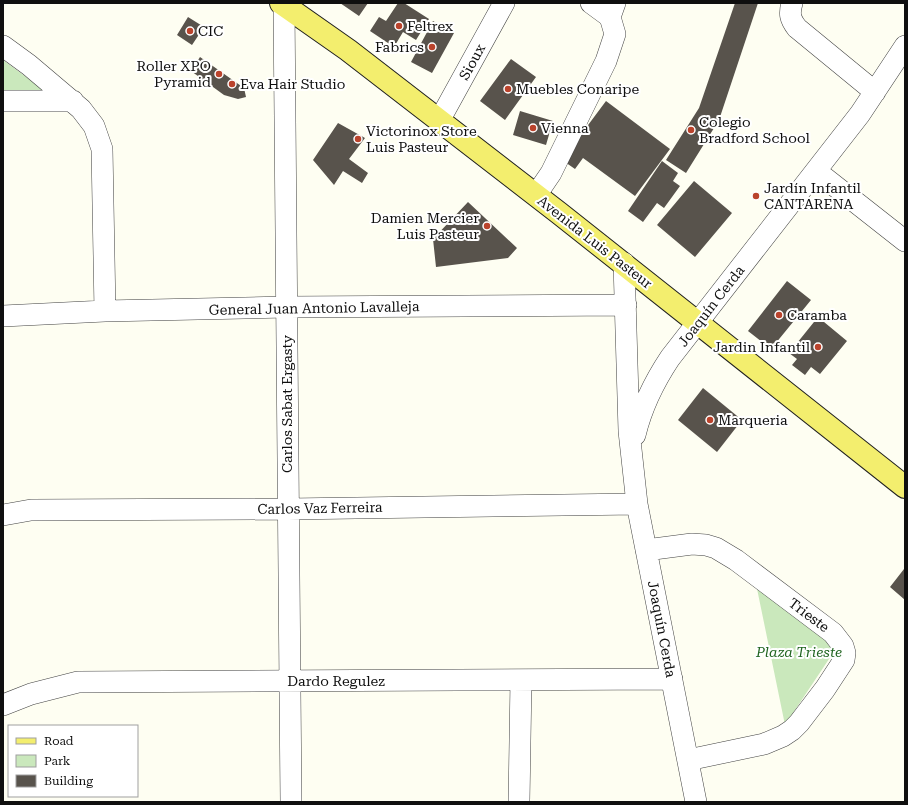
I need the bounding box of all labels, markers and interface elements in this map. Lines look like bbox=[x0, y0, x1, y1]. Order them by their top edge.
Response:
place label: Feltrex bbox=[407, 18, 453, 34]
marker: Feltrex bbox=[394, 21, 404, 31]
place label: CIC bbox=[198, 23, 223, 39]
marker: CIC bbox=[185, 26, 195, 36]
place label: Fabrics bbox=[375, 39, 424, 55]
street label: Sioux bbox=[456, 41, 488, 83]
marker: Fabrics bbox=[427, 42, 437, 52]
place label: Roller XPO Pyramid bbox=[136, 58, 211, 90]
marker: Roller XPO Pyramid bbox=[214, 69, 224, 79]
place label: Eva Hair Studio bbox=[240, 76, 345, 92]
marker: Eva Hair Studio bbox=[227, 79, 237, 89]
place label: Muebles Conaripe bbox=[516, 81, 639, 97]
marker: Muebles Conaripe bbox=[503, 84, 513, 94]
place label: Colegio Bradford School bbox=[699, 114, 811, 146]
place label: Vienna bbox=[541, 120, 589, 136]
place label: Victorinox Store Luis Pasteur bbox=[366, 123, 477, 155]
marker: Vienna bbox=[528, 123, 538, 133]
marker: Colegio Bradford School bbox=[686, 125, 696, 135]
marker: Victorinox Store Luis Pasteur bbox=[353, 134, 363, 144]
place label: Jardín Infantil CANTARENA bbox=[764, 180, 862, 212]
marker: Jardín Infantil CANTARENA bbox=[751, 191, 761, 201]
street label: Avenida Luis Pasteur bbox=[535, 192, 656, 292]
place label: Damien Mercier Luis Pasteur bbox=[371, 210, 479, 242]
marker: Damien Mercier Luis Pasteur bbox=[482, 221, 492, 231]
street label: Joaquín Cerda bbox=[674, 262, 748, 350]
street label: General Juan Antonio Lavalleja bbox=[208, 298, 420, 318]
place label: Caramba bbox=[787, 307, 847, 323]
marker: Caramba bbox=[774, 310, 784, 320]
street label: Carlos Sabat Ergasty bbox=[279, 334, 295, 473]
place label: Jardin Infantil bbox=[713, 339, 811, 355]
marker: Jardin Infantil bbox=[813, 342, 823, 352]
place label: Marqueria bbox=[718, 412, 788, 428]
marker: Marqueria bbox=[705, 415, 715, 425]
street label: Carlos Vaz Ferreira bbox=[257, 499, 383, 517]
street label: Joaquín Cerda bbox=[645, 579, 679, 679]
street label: Trieste bbox=[786, 595, 833, 636]
park label: Plaza Trieste bbox=[755, 644, 842, 660]
street label: Dardo Regulez bbox=[287, 673, 385, 689]
legend bbox=[8, 725, 138, 797]
text: Road bbox=[44, 734, 74, 748]
text: Park bbox=[44, 754, 71, 768]
text: Building bbox=[44, 774, 93, 788]

